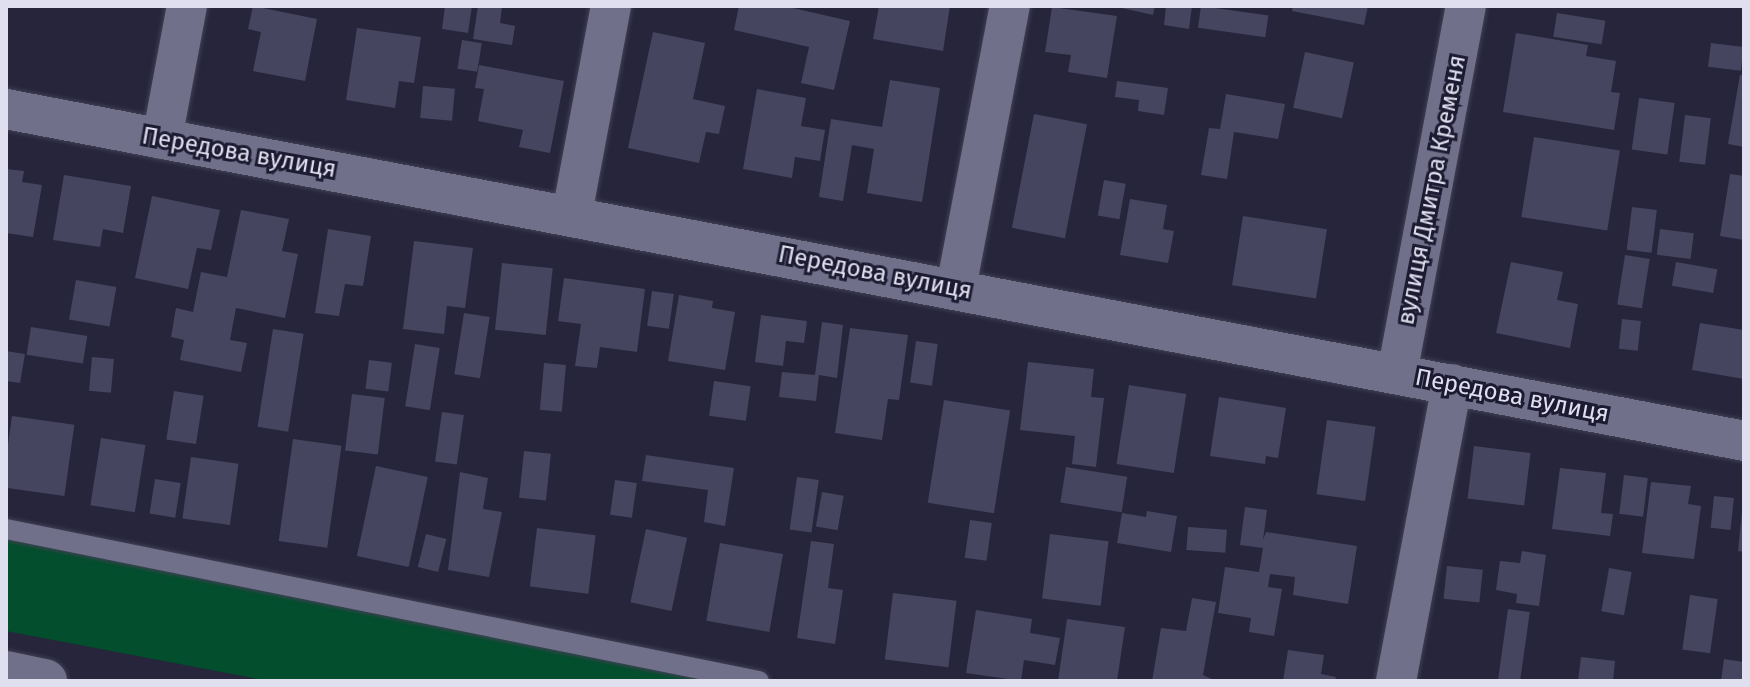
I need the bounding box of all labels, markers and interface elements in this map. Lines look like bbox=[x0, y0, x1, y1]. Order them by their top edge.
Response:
street label: вулиця Дмитра Кременя bbox=[1392, 53, 1472, 327]
street label: Передова вулиця bbox=[140, 122, 338, 184]
street label: Передова вулиця bbox=[776, 240, 974, 306]
street label: Передова вулиця bbox=[1413, 363, 1611, 429]

